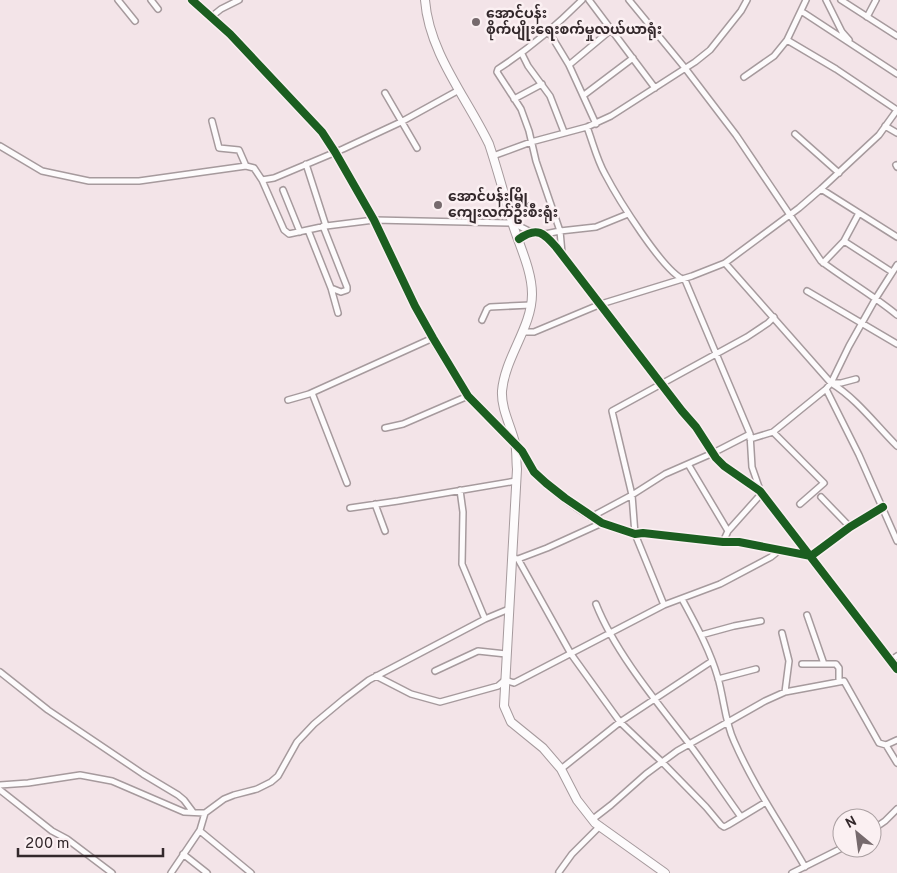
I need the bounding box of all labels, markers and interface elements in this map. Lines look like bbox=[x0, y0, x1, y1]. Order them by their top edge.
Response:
place label: အောင်ပန်း စိုက်ပျိုးရေးစက်မှုလယ်ယာရုံး bbox=[486, 3, 662, 41]
marker: အောင်ပန်း စိုက်ပျိုးရေးစက်မှုလယ်ယာရုံး bbox=[470, 16, 482, 28]
place label: အောင်ပန်းမြို့ ကျေးလက်ဦးစီးရုံး bbox=[448, 186, 558, 224]
marker: အောင်ပန်းမြို့ ကျေးလက်ဦးစီးရုံး bbox=[432, 199, 444, 211]
north arrow bbox=[832, 808, 882, 858]
text: N bbox=[843, 813, 860, 833]
scale bar bbox=[18, 826, 162, 858]
text: 200 m bbox=[25, 835, 70, 854]

